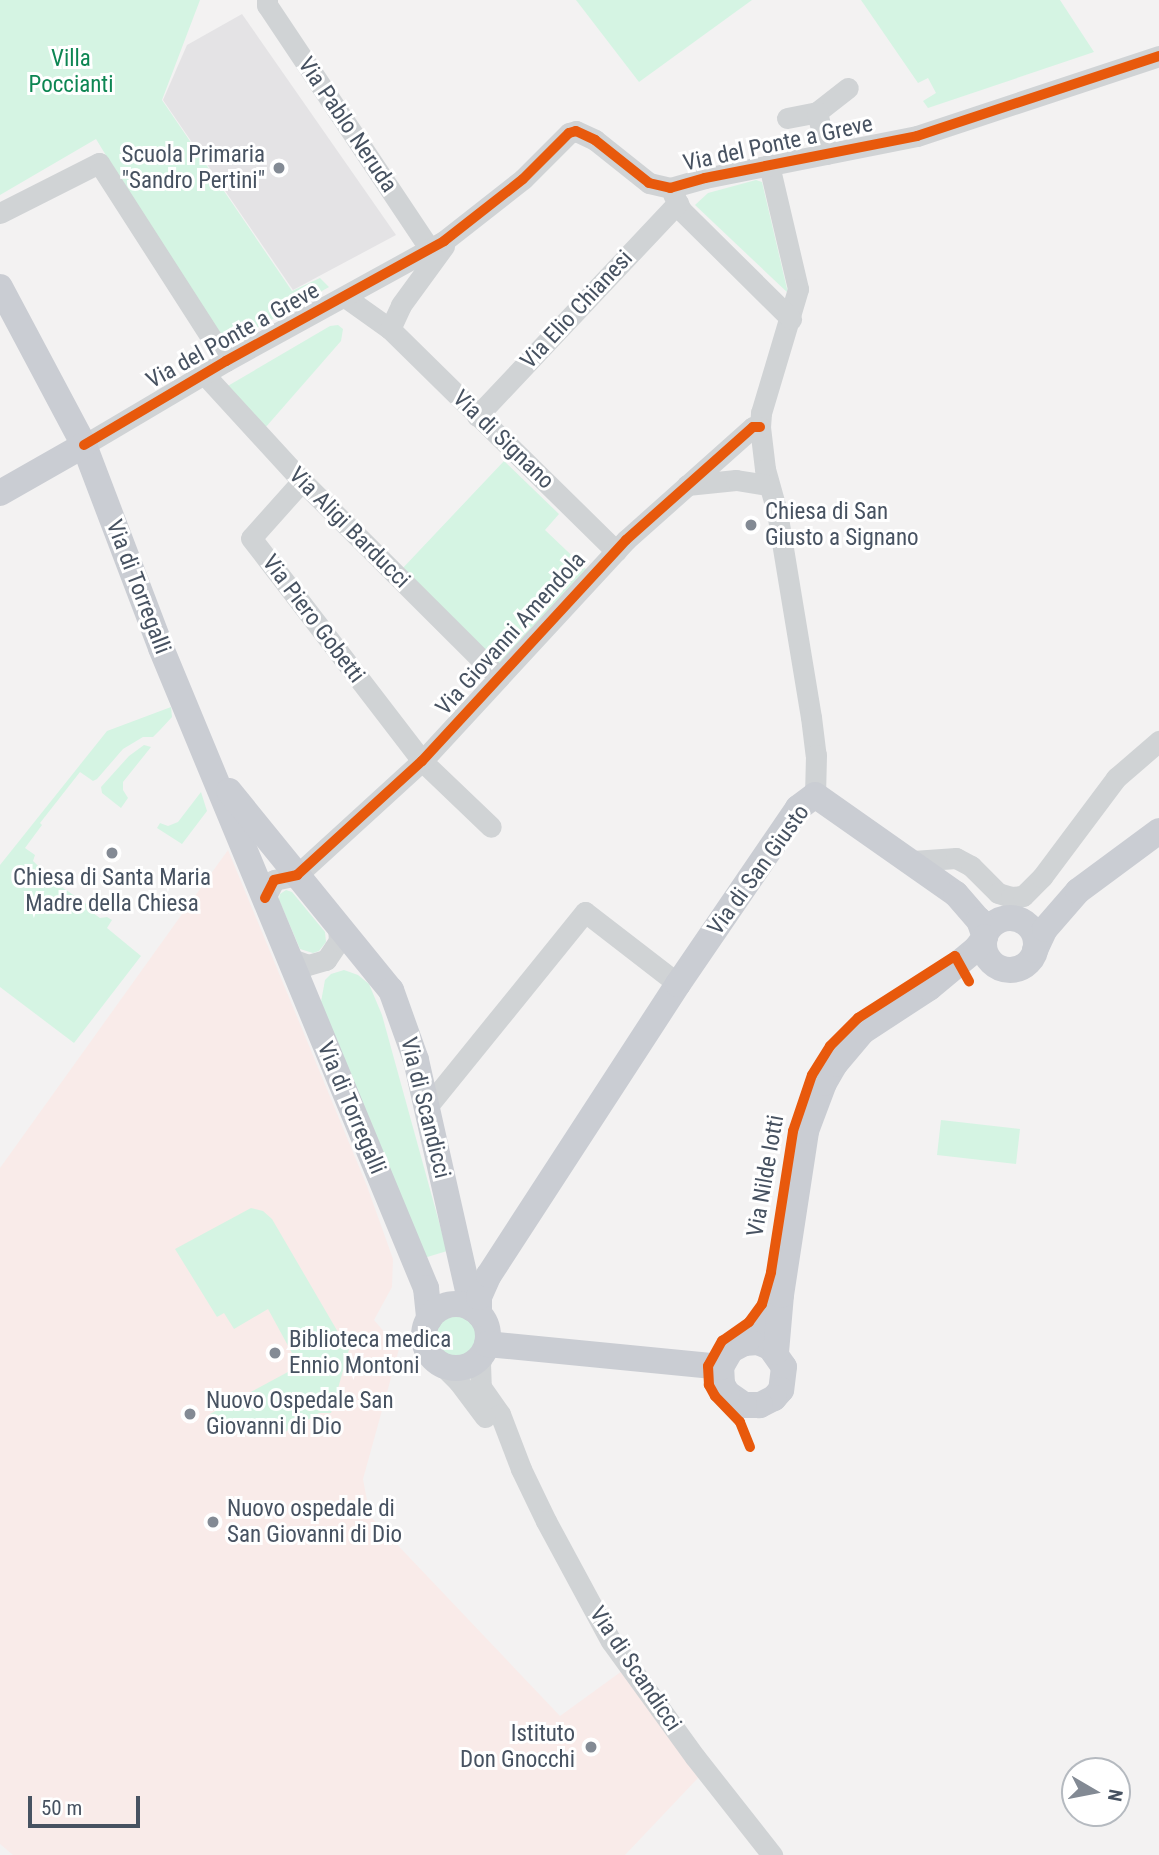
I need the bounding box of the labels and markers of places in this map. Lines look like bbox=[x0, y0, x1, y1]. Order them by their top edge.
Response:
place label: Scuola Primaria "Sandro Pertini" bbox=[122, 141, 265, 195]
marker: Scuola Primaria "Sandro Pertini" bbox=[271, 160, 287, 176]
place label: Chiesa di San Giusto a Signano bbox=[765, 498, 919, 552]
marker: Chiesa di San Giusto a Signano bbox=[743, 517, 759, 533]
marker: Chiesa di Santa Maria Madre della Chiesa bbox=[104, 845, 120, 861]
place label: Chiesa di Santa Maria Madre della Chiesa bbox=[13, 864, 211, 918]
place label: Biblioteca medica Ennio Montoni bbox=[289, 1326, 451, 1380]
marker: Biblioteca medica Ennio Montoni bbox=[267, 1345, 283, 1361]
place label: Nuovo Ospedale San Giovanni di Dio bbox=[206, 1387, 394, 1441]
marker: Nuovo Ospedale San Giovanni di Dio bbox=[180, 1404, 200, 1424]
place label: Nuovo ospedale di San Giovanni di Dio bbox=[227, 1495, 402, 1549]
marker: Nuovo ospedale di San Giovanni di Dio bbox=[205, 1514, 221, 1530]
place label: Istituto Don Gnocchi bbox=[460, 1720, 575, 1774]
marker: Istituto Don Gnocchi bbox=[581, 1737, 601, 1757]

